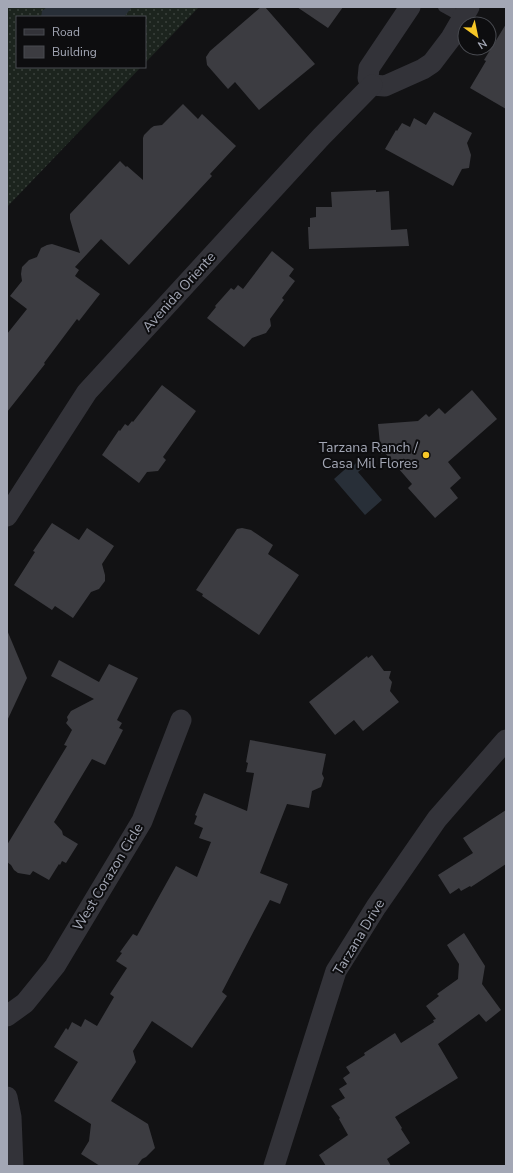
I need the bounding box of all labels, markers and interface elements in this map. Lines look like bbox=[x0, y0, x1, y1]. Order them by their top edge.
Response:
legend bbox=[16, 16, 146, 68]
north arrow bbox=[457, 16, 497, 56]
text: Road bbox=[52, 24, 80, 40]
text: N bbox=[475, 35, 490, 52]
text: Building bbox=[52, 44, 97, 60]
street label: Avenida Oriente bbox=[138, 248, 220, 336]
place label: Tarzana Ranch / Casa Mil Flores bbox=[319, 438, 419, 473]
marker: Tarzana Ranch / Casa Mil Flores bbox=[421, 450, 431, 460]
street label: West Corazon Cicle bbox=[68, 820, 148, 934]
street label: Tarzana Drive bbox=[329, 895, 389, 979]

